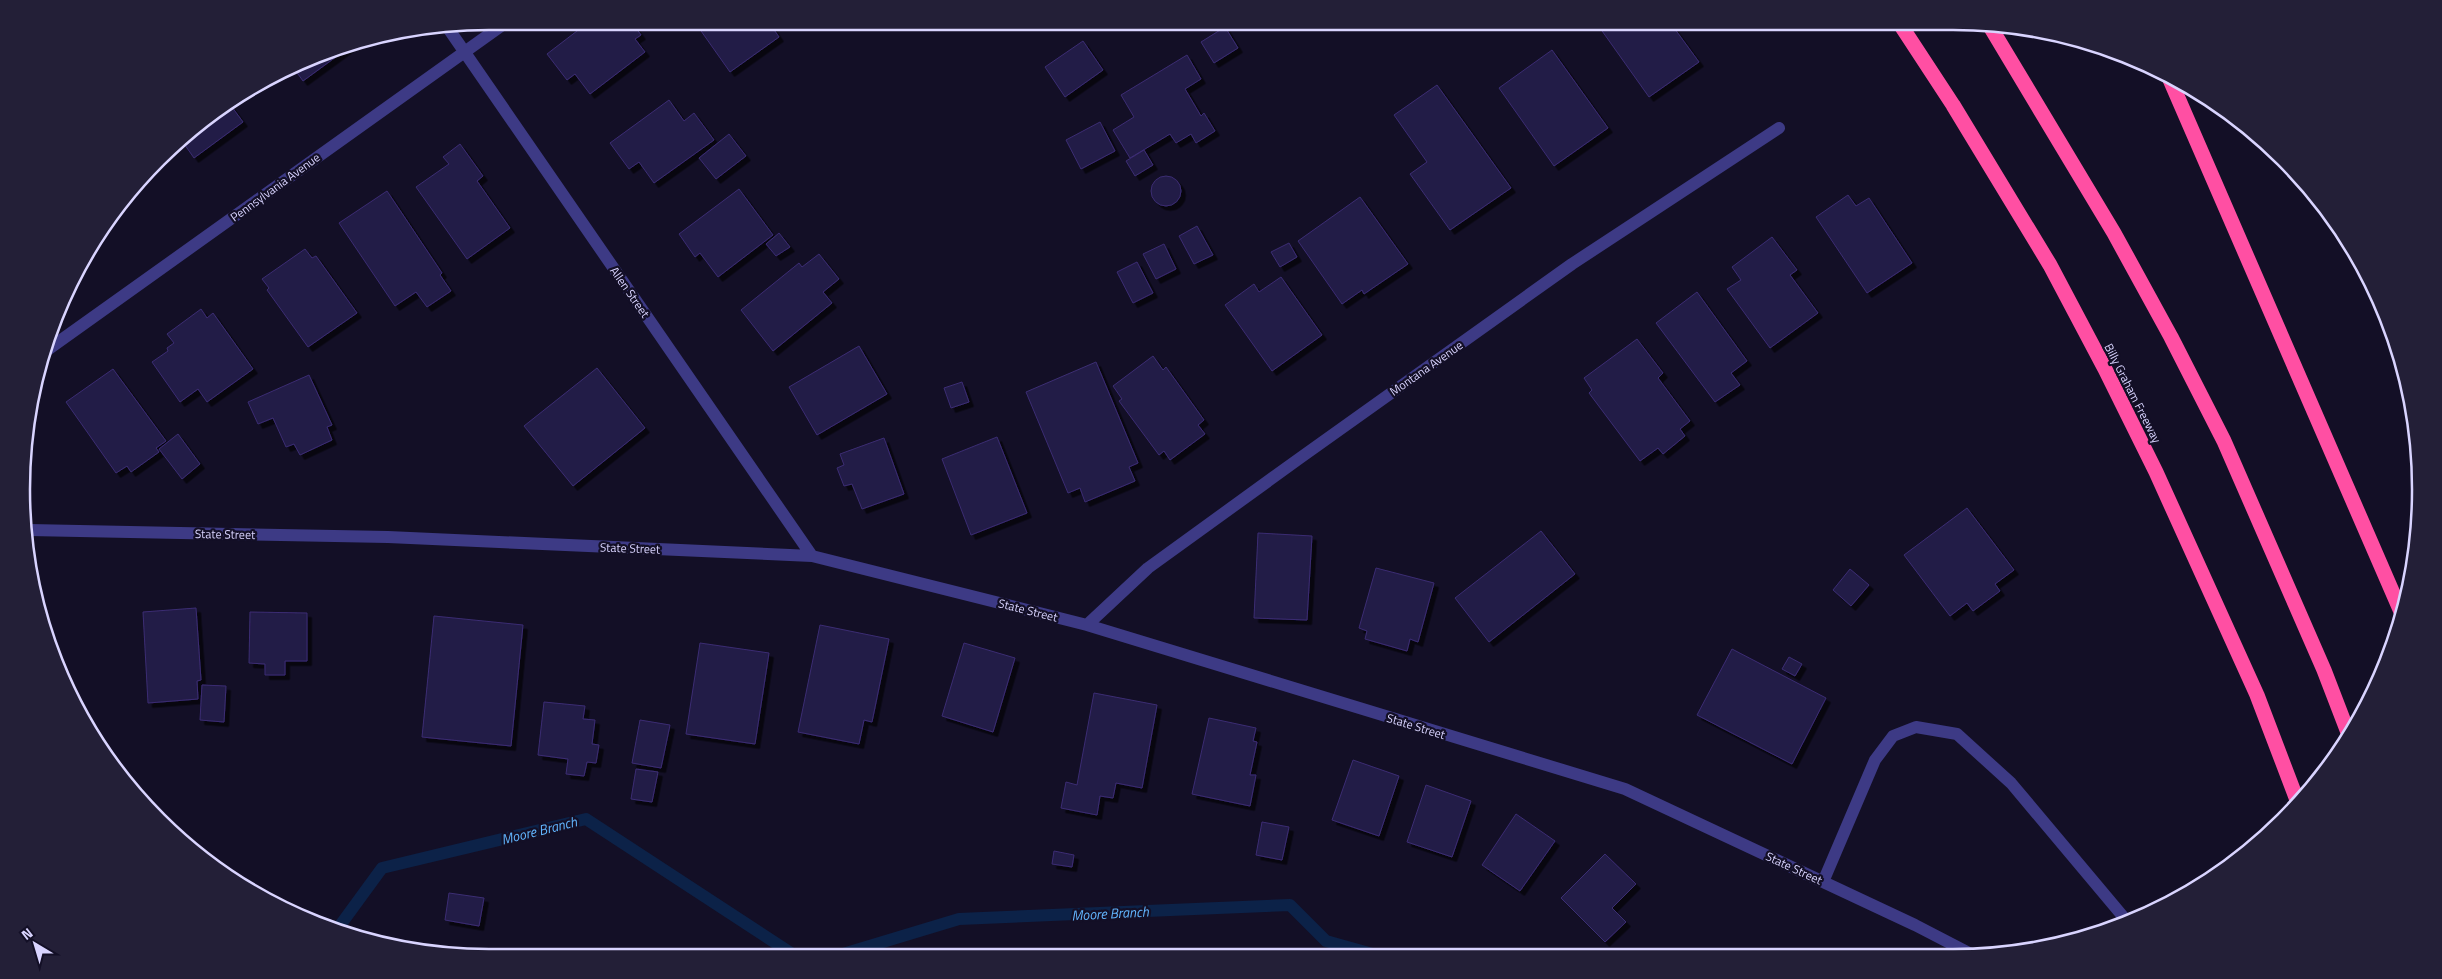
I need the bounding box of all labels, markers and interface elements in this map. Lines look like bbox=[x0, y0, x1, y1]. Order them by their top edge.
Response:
street label: Pennsylvania Avenue bbox=[226, 148, 324, 226]
street label: Allen Street bbox=[605, 262, 655, 322]
street label: Montana Avenue bbox=[1385, 336, 1467, 400]
street label: Billy Graham Freeway bbox=[2100, 340, 2166, 446]
street label: State Street bbox=[195, 524, 256, 544]
street label: State Street bbox=[599, 537, 661, 559]
street label: State Street bbox=[996, 593, 1060, 627]
street label: State Street bbox=[1384, 708, 1448, 744]
water label: Moore Branch bbox=[499, 810, 580, 850]
street label: State Street bbox=[1763, 847, 1826, 890]
water label: Moore Branch bbox=[1071, 900, 1150, 926]
north arrow bbox=[10, 919, 60, 969]
text: N bbox=[16, 922, 37, 945]

